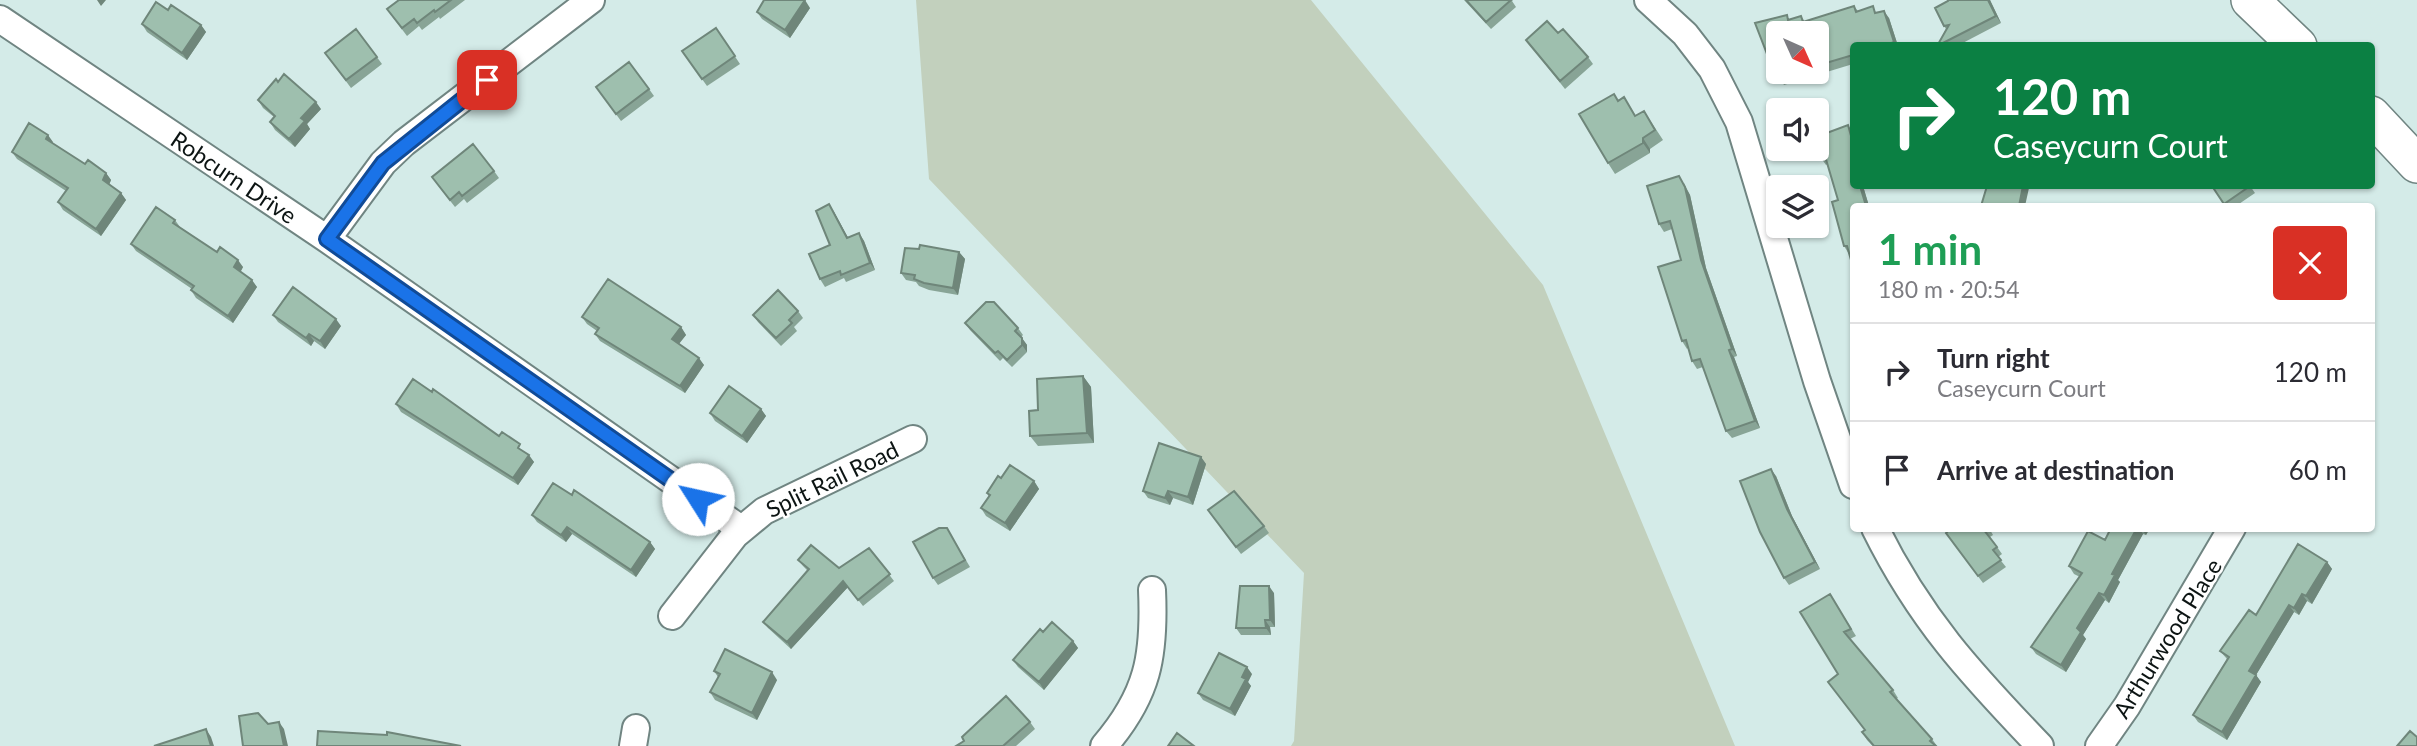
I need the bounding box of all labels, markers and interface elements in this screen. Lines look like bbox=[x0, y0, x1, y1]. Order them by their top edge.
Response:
north arrow bbox=[1766, 21, 1829, 84]
map controls bbox=[1766, 21, 1829, 238]
pin bbox=[457, 50, 517, 110]
icon: arrive bbox=[468, 61, 506, 99]
text: 120 m bbox=[1993, 67, 2131, 125]
icon: right bbox=[1878, 70, 1969, 161]
button: sound bbox=[1766, 98, 1829, 161]
street label: Robcurn Drive bbox=[166, 125, 302, 229]
text: Caseycurn Court bbox=[1993, 126, 2228, 165]
button: layers bbox=[1766, 175, 1829, 238]
text: 1 min bbox=[1878, 224, 1982, 274]
button: close bbox=[2273, 226, 2347, 300]
text: 180 m · 20:54 bbox=[1878, 275, 2020, 303]
text: Turn right bbox=[1937, 342, 2050, 374]
icon: right bbox=[1878, 353, 1916, 391]
text: 120 m bbox=[2274, 356, 2347, 388]
text: Caseycurn Court bbox=[1937, 374, 2106, 402]
street label: Split Rail Road bbox=[761, 435, 903, 523]
icon: arrive bbox=[1878, 451, 1916, 489]
text: Arrive at destination bbox=[1937, 454, 2174, 486]
text: 60 m bbox=[2289, 454, 2347, 486]
position arrow bbox=[661, 462, 735, 536]
street label: Arthurwood Place bbox=[2107, 553, 2227, 723]

